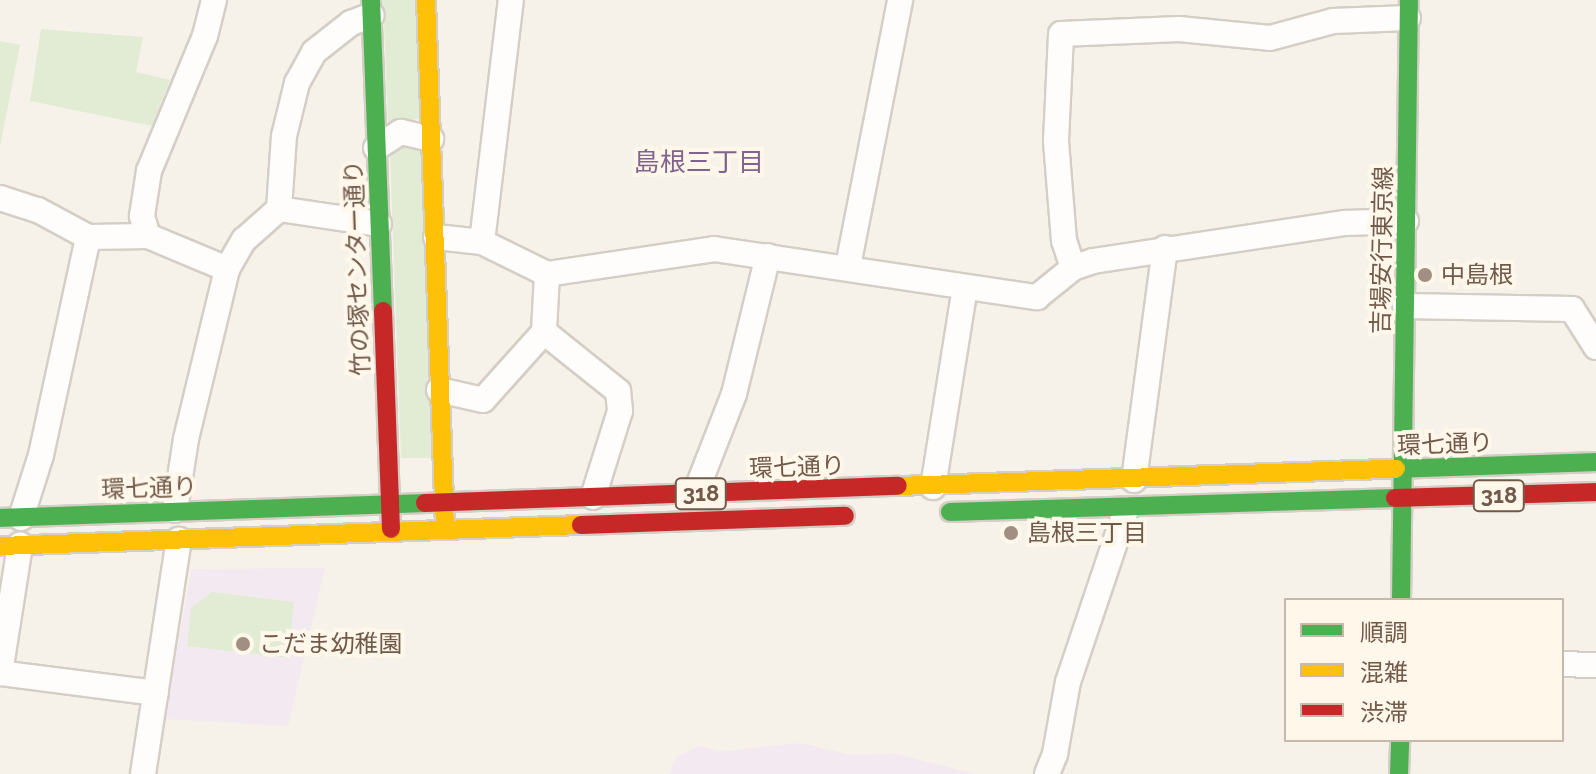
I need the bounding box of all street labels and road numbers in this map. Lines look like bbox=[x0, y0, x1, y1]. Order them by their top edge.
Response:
street label: 竹の塚センター通り bbox=[339, 160, 375, 376]
street label: 吉場安行東京線 bbox=[1366, 166, 1398, 334]
street label: 環七通り bbox=[1397, 428, 1493, 460]
street label: 環七通り bbox=[749, 451, 845, 483]
street label: 環七通り bbox=[101, 472, 197, 504]
road number: 318 bbox=[673, 476, 729, 512]
road number: 318 bbox=[1471, 478, 1527, 514]

